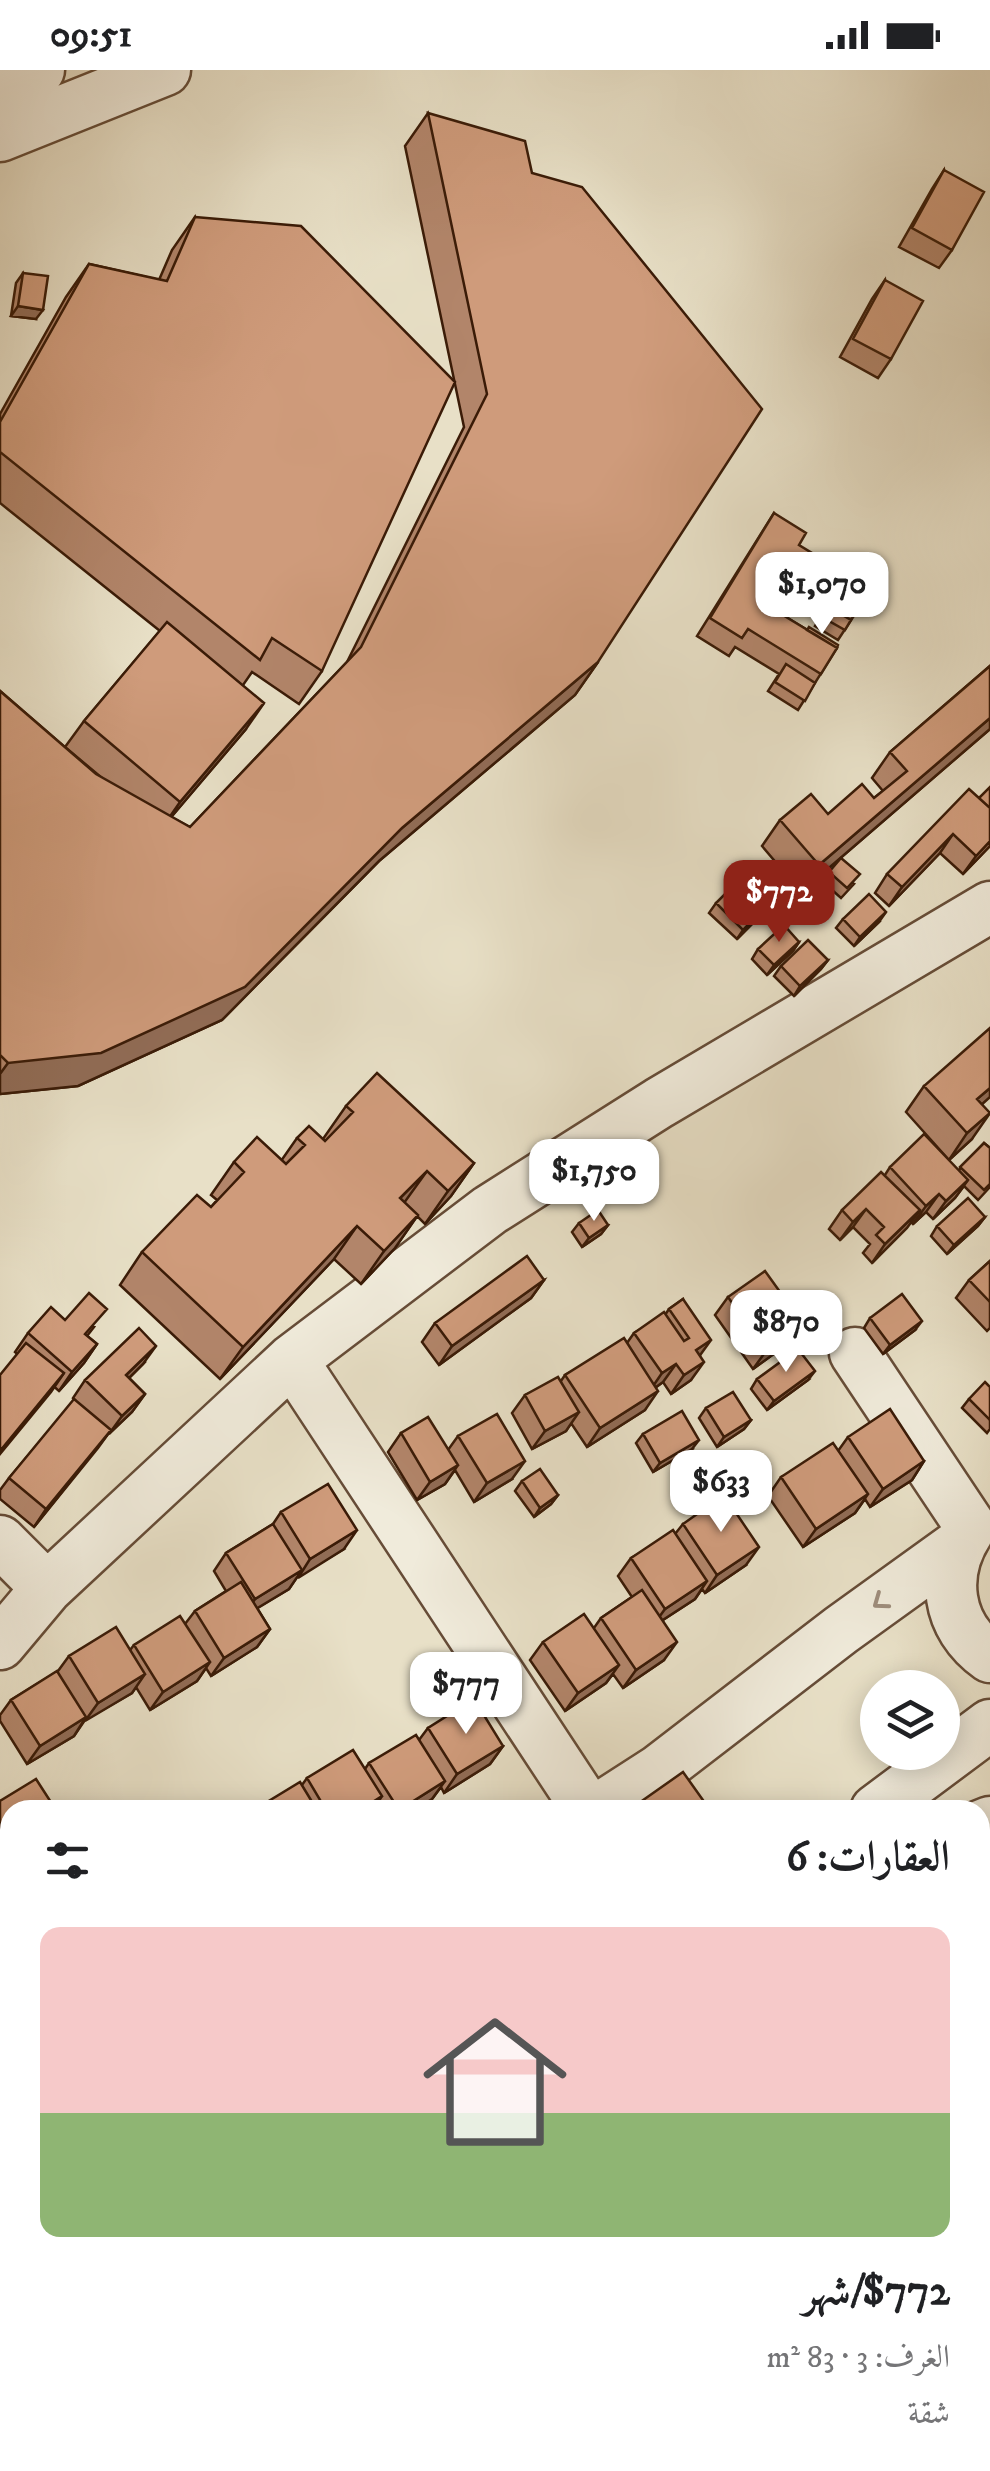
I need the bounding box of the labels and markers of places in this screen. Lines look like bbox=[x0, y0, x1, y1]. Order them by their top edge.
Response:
pin: $1,070 bbox=[741, 552, 903, 637]
pin: $772 bbox=[720, 860, 838, 945]
pin: $1,750 bbox=[513, 1139, 675, 1224]
pin: $870 bbox=[727, 1290, 845, 1375]
pin: $633 bbox=[662, 1450, 780, 1535]
pin: $777 bbox=[407, 1652, 525, 1737]

